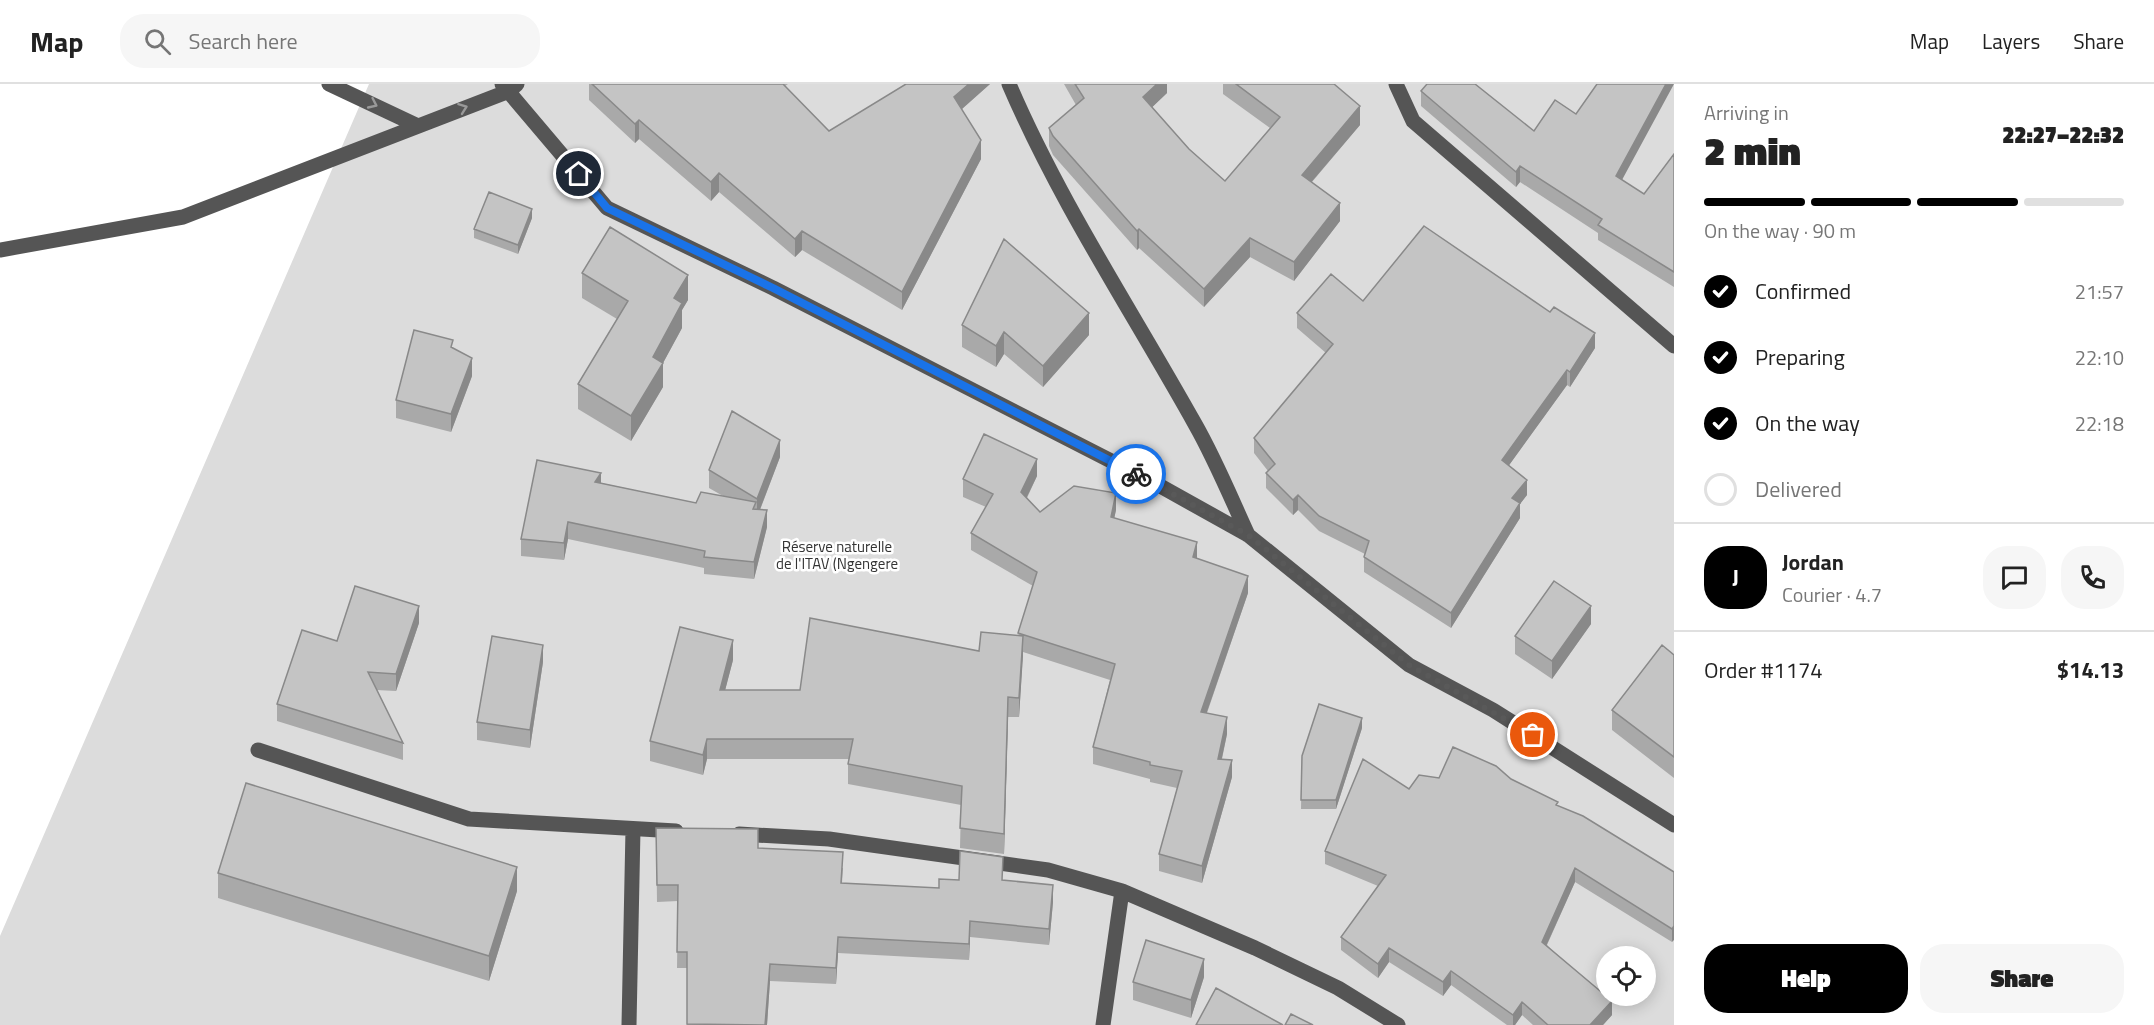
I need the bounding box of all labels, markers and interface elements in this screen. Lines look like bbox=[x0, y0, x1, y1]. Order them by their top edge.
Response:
search box bbox=[120, 14, 540, 68]
text: Map bbox=[30, 20, 84, 63]
text: Search here bbox=[189, 24, 298, 58]
icon: search bbox=[141, 25, 174, 58]
text: Map bbox=[1910, 25, 1949, 57]
text: Layers bbox=[1982, 25, 2040, 57]
text: Share bbox=[2073, 25, 2124, 57]
one-way arrow bbox=[366, 97, 377, 109]
text: Arriving in bbox=[1704, 97, 1789, 128]
one-way arrow bbox=[457, 102, 467, 115]
text: 22:27–22:32 bbox=[2002, 118, 2124, 152]
text: 2 min bbox=[1704, 121, 1801, 180]
pin bbox=[553, 148, 604, 199]
icon: home bbox=[562, 157, 595, 190]
text: On the way · 90 m bbox=[1704, 215, 1856, 246]
text: Confirmed bbox=[1755, 274, 1851, 308]
icon: check bbox=[1704, 275, 1737, 308]
text: 21:57 bbox=[2075, 276, 2124, 307]
text: Preparing bbox=[1755, 340, 1845, 374]
icon: check bbox=[1704, 341, 1737, 374]
text: 22:10 bbox=[2075, 342, 2124, 373]
text: On the way bbox=[1755, 406, 1860, 440]
icon: check bbox=[1704, 407, 1737, 440]
text: 22:18 bbox=[2075, 408, 2124, 439]
courier bbox=[1106, 444, 1166, 504]
icon: bike bbox=[1120, 458, 1153, 491]
text: Delivered bbox=[1755, 472, 1842, 506]
park label: Réserve naturelle de l'ITAV (Ngengere bbox=[776, 535, 898, 575]
text: Jordan bbox=[1782, 545, 1844, 579]
button: chat bbox=[1983, 546, 2046, 609]
button: phone bbox=[2061, 546, 2124, 609]
text: J bbox=[1732, 560, 1739, 594]
text: Courier · 4.7 bbox=[1782, 579, 1882, 610]
text: Order #1174 bbox=[1704, 653, 1823, 687]
text: $14.13 bbox=[2057, 653, 2124, 687]
pin bbox=[1507, 709, 1558, 760]
icon: bag bbox=[1516, 718, 1549, 751]
button: Help bbox=[1704, 944, 1908, 1013]
button: Share bbox=[1920, 944, 2124, 1013]
map controls bbox=[1596, 946, 1656, 1006]
button: locate bbox=[1596, 946, 1656, 1006]

